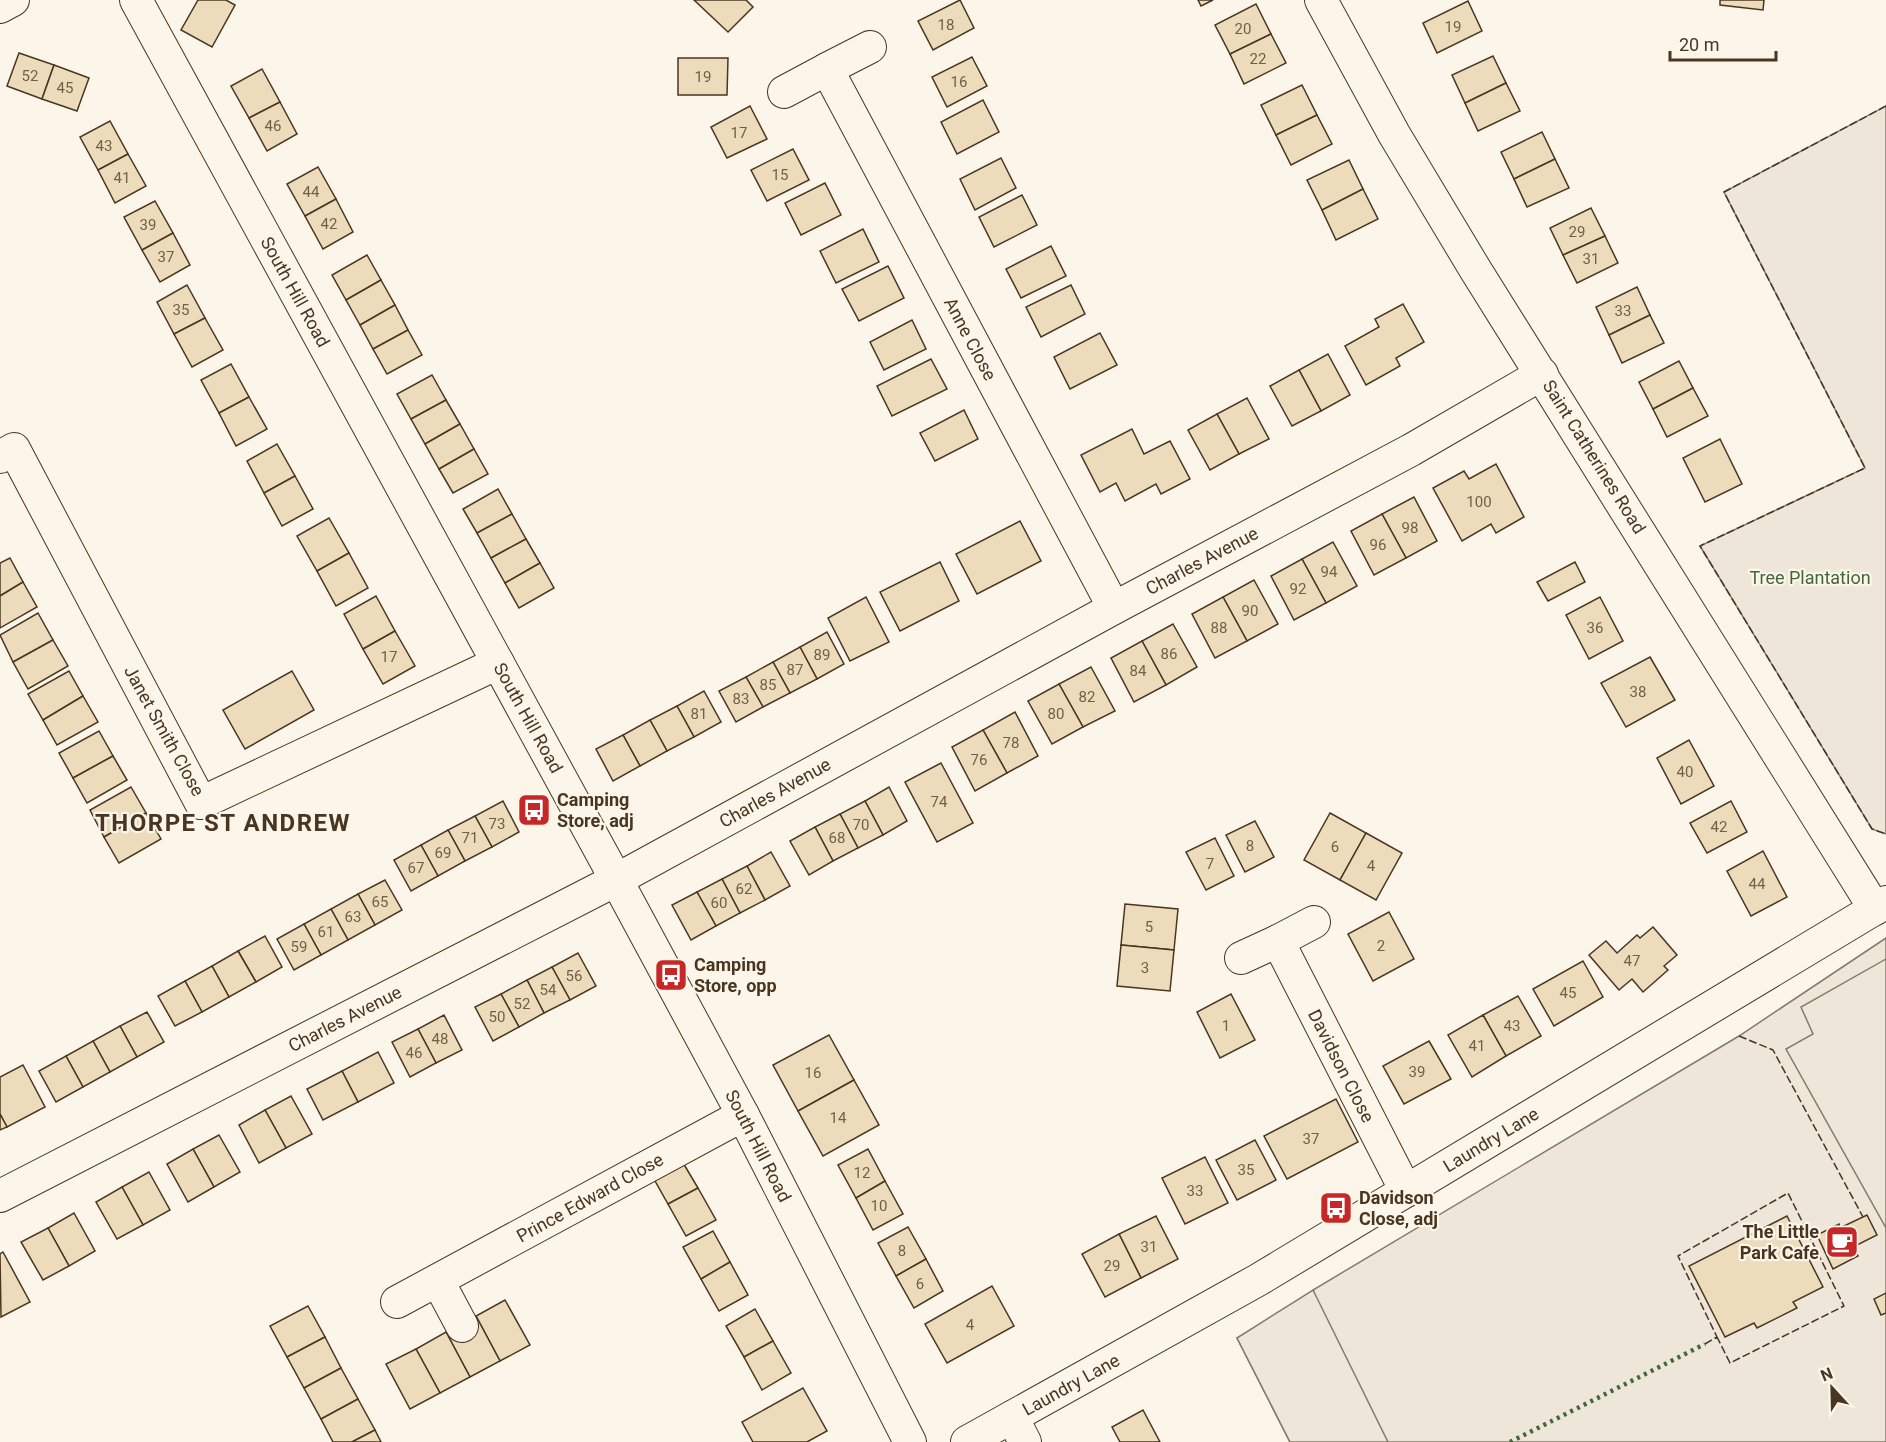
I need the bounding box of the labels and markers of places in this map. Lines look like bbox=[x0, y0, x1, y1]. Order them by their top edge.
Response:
place label: Camping Store, adj bbox=[557, 789, 634, 831]
bus stop icon: Camping Store, adj bbox=[516, 792, 552, 828]
place label: Camping Store, opp bbox=[694, 954, 777, 996]
bus stop icon: Camping Store, opp bbox=[653, 957, 689, 993]
place label: Davidson Close, adj bbox=[1359, 1187, 1438, 1229]
bus stop icon: Davidson Close, adj bbox=[1318, 1190, 1354, 1226]
place label: The Little Park Cafe bbox=[1740, 1221, 1819, 1263]
cafe icon: The Little Park Cafe bbox=[1824, 1224, 1860, 1260]

